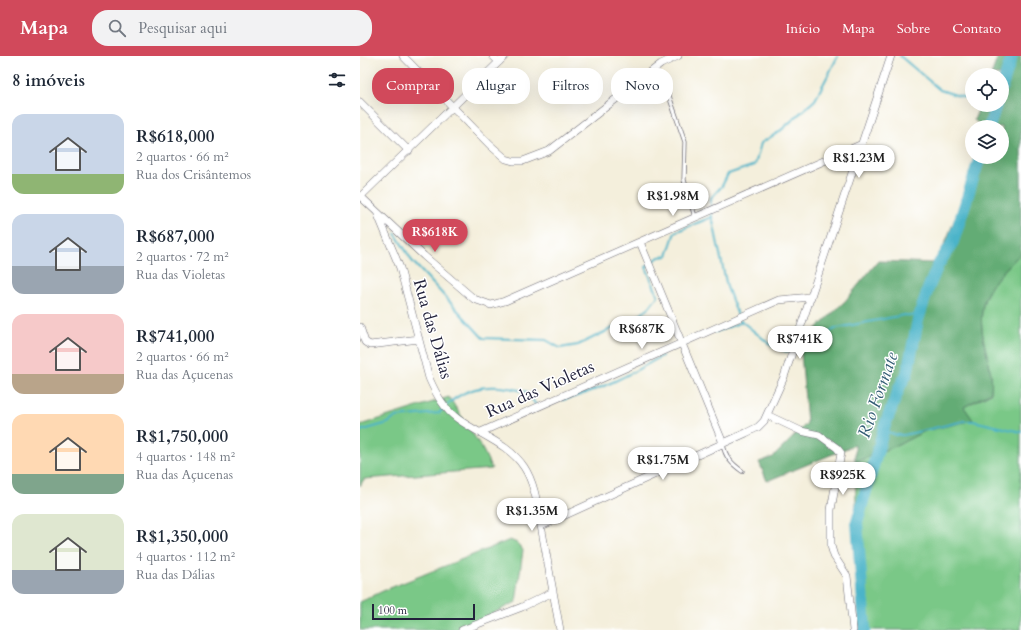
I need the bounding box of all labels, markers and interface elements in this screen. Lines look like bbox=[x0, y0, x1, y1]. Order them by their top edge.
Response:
search box bbox=[92, 10, 372, 46]
text: Mapa bbox=[20, 15, 68, 41]
icon: search bbox=[106, 17, 128, 39]
text: Pesquisar aqui bbox=[138, 18, 227, 38]
text: Início bbox=[785, 19, 820, 38]
text: Mapa bbox=[842, 19, 875, 38]
text: Sobre bbox=[897, 19, 930, 38]
text: Contato bbox=[952, 19, 1001, 38]
chip: Comprar bbox=[372, 68, 454, 104]
chip: Alugar bbox=[462, 68, 530, 104]
chip: Filtros bbox=[538, 68, 603, 104]
chip: Novo bbox=[611, 68, 673, 104]
map controls bbox=[965, 68, 1009, 164]
button: locate bbox=[965, 68, 1009, 112]
text: 8 imóveis bbox=[12, 69, 85, 92]
icon: filters bbox=[326, 69, 348, 91]
button: layers bbox=[965, 120, 1009, 164]
text: R$618,000 bbox=[136, 125, 214, 148]
icon: home bbox=[44, 130, 92, 178]
pin: R$1.23M bbox=[822, 145, 896, 179]
text: 2 quartos · 66 m² bbox=[136, 148, 229, 166]
text: R$1.23M bbox=[833, 149, 885, 167]
text: Rua dos Crisântemos bbox=[136, 166, 251, 184]
pin: R$1.98M bbox=[636, 183, 710, 217]
text: R$1.98M bbox=[647, 187, 699, 205]
pin: R$618K bbox=[402, 219, 468, 253]
text: R$618K bbox=[412, 223, 458, 241]
text: R$687,000 bbox=[136, 225, 214, 248]
icon: home bbox=[44, 230, 92, 278]
text: 2 quartos · 72 m² bbox=[136, 248, 229, 266]
text: Rua das Violetas bbox=[136, 266, 225, 284]
street label: Rua das Dálias bbox=[408, 276, 458, 382]
pin: R$687K bbox=[609, 316, 675, 350]
text: R$687K bbox=[619, 320, 665, 338]
text: R$741,000 bbox=[136, 325, 214, 348]
pin: R$741K bbox=[767, 326, 833, 360]
icon: home bbox=[44, 330, 92, 378]
text: R$741K bbox=[777, 330, 823, 348]
text: 2 quartos · 66 m² bbox=[136, 348, 229, 366]
water label: Rio Formate bbox=[852, 348, 905, 441]
street label: Rua das Violetas bbox=[482, 355, 598, 423]
text: Rua das Açucenas bbox=[136, 366, 233, 384]
text: R$1,750,000 bbox=[136, 425, 228, 448]
icon: home bbox=[44, 430, 92, 478]
pin: R$1.75M bbox=[626, 447, 700, 481]
text: 4 quartos · 148 m² bbox=[136, 448, 235, 466]
text: R$1.75M bbox=[637, 451, 689, 469]
pin: R$925K bbox=[810, 462, 876, 496]
text: Rua das Açucenas bbox=[136, 466, 233, 484]
text: R$925K bbox=[820, 466, 866, 484]
pin: R$1.35M bbox=[495, 498, 569, 532]
text: R$1.35M bbox=[506, 502, 558, 520]
text: R$1,350,000 bbox=[136, 525, 228, 548]
icon: home bbox=[44, 530, 92, 578]
text: 4 quartos · 112 m² bbox=[136, 548, 235, 566]
text: Rua das Dálias bbox=[136, 566, 215, 584]
scale bar bbox=[372, 602, 475, 621]
text: 100 m bbox=[378, 603, 407, 618]

